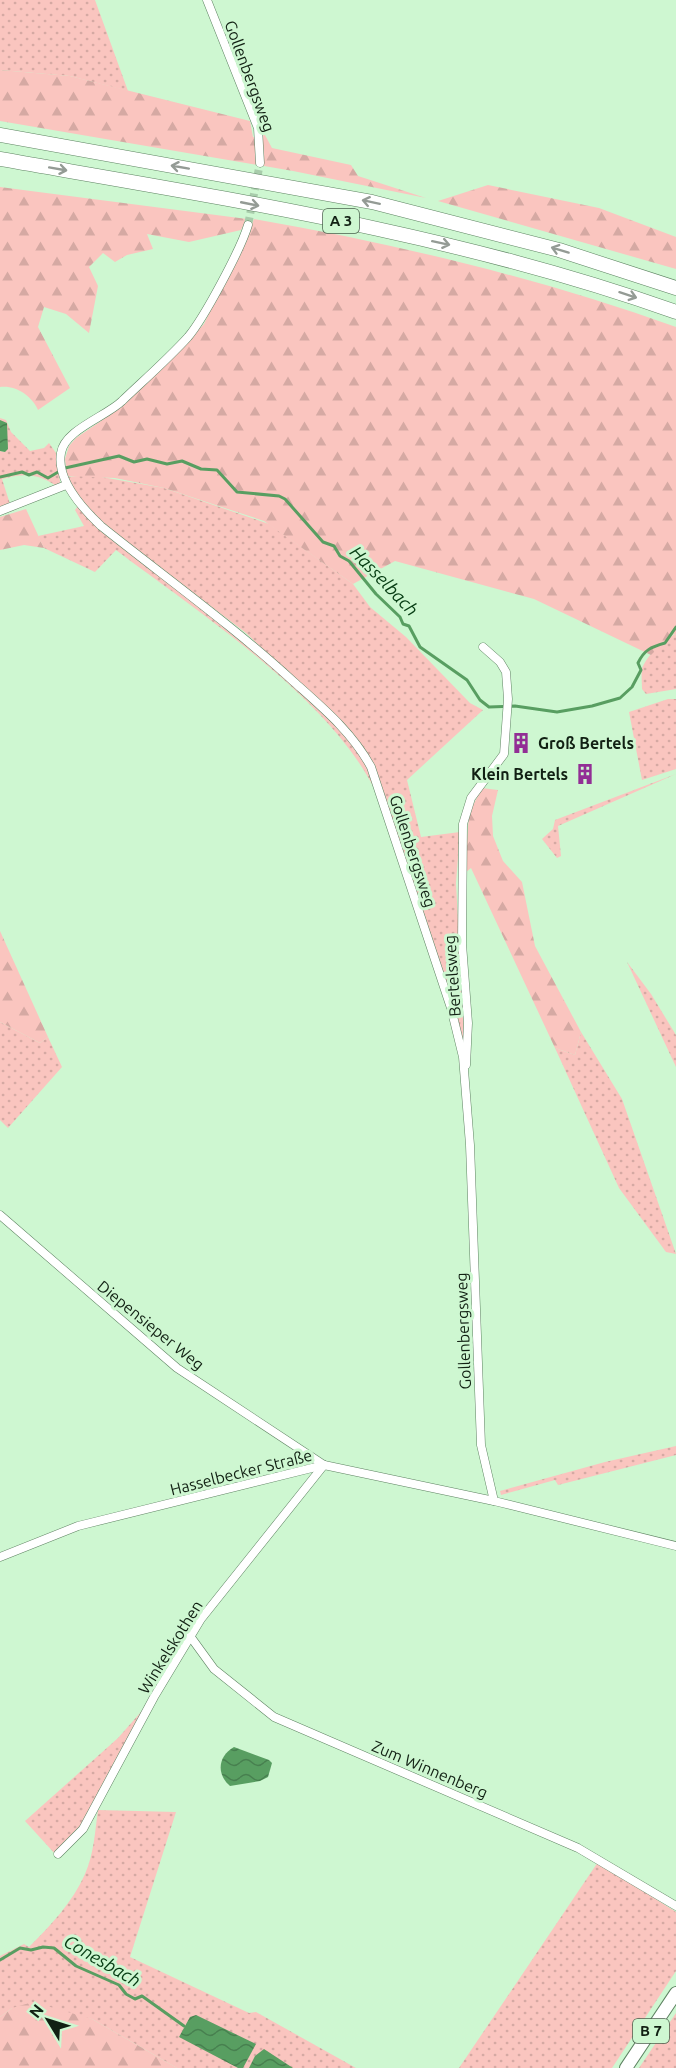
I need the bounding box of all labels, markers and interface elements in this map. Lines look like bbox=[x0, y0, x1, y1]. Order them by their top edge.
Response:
street label: Gollenbergsweg bbox=[222, 18, 278, 134]
one-way arrow bbox=[170, 162, 190, 173]
one-way arrow bbox=[47, 164, 67, 175]
one-way arrow bbox=[362, 196, 382, 207]
one-way arrow bbox=[239, 199, 259, 210]
road number: A 3 bbox=[323, 209, 359, 233]
one-way arrow bbox=[431, 237, 450, 249]
one-way arrow bbox=[551, 244, 570, 255]
one-way arrow bbox=[618, 291, 637, 302]
water label: Hasselbach bbox=[347, 541, 423, 619]
building icon: Groß Bertels bbox=[509, 731, 533, 755]
place label: Groß Bertels bbox=[538, 734, 634, 752]
building icon: Klein Bertels bbox=[573, 762, 597, 786]
place label: Klein Bertels bbox=[471, 765, 568, 783]
street label: Gollenbergsweg bbox=[386, 793, 440, 909]
street label: Bertelsweg bbox=[440, 935, 464, 1017]
street label: Gollenbergsweg bbox=[452, 1272, 474, 1390]
street label: Diepensieper Weg bbox=[94, 1277, 208, 1373]
street label: Hasselbecker Straße bbox=[168, 1446, 314, 1498]
street label: Winkelskothen bbox=[134, 1597, 206, 1697]
street label: Zum Winnenberg bbox=[369, 1736, 491, 1802]
water label: Conesbach bbox=[61, 1930, 144, 1990]
north arrow bbox=[18, 1990, 78, 2050]
text: N bbox=[25, 2001, 47, 2021]
road number: B 7 bbox=[633, 2019, 669, 2043]

